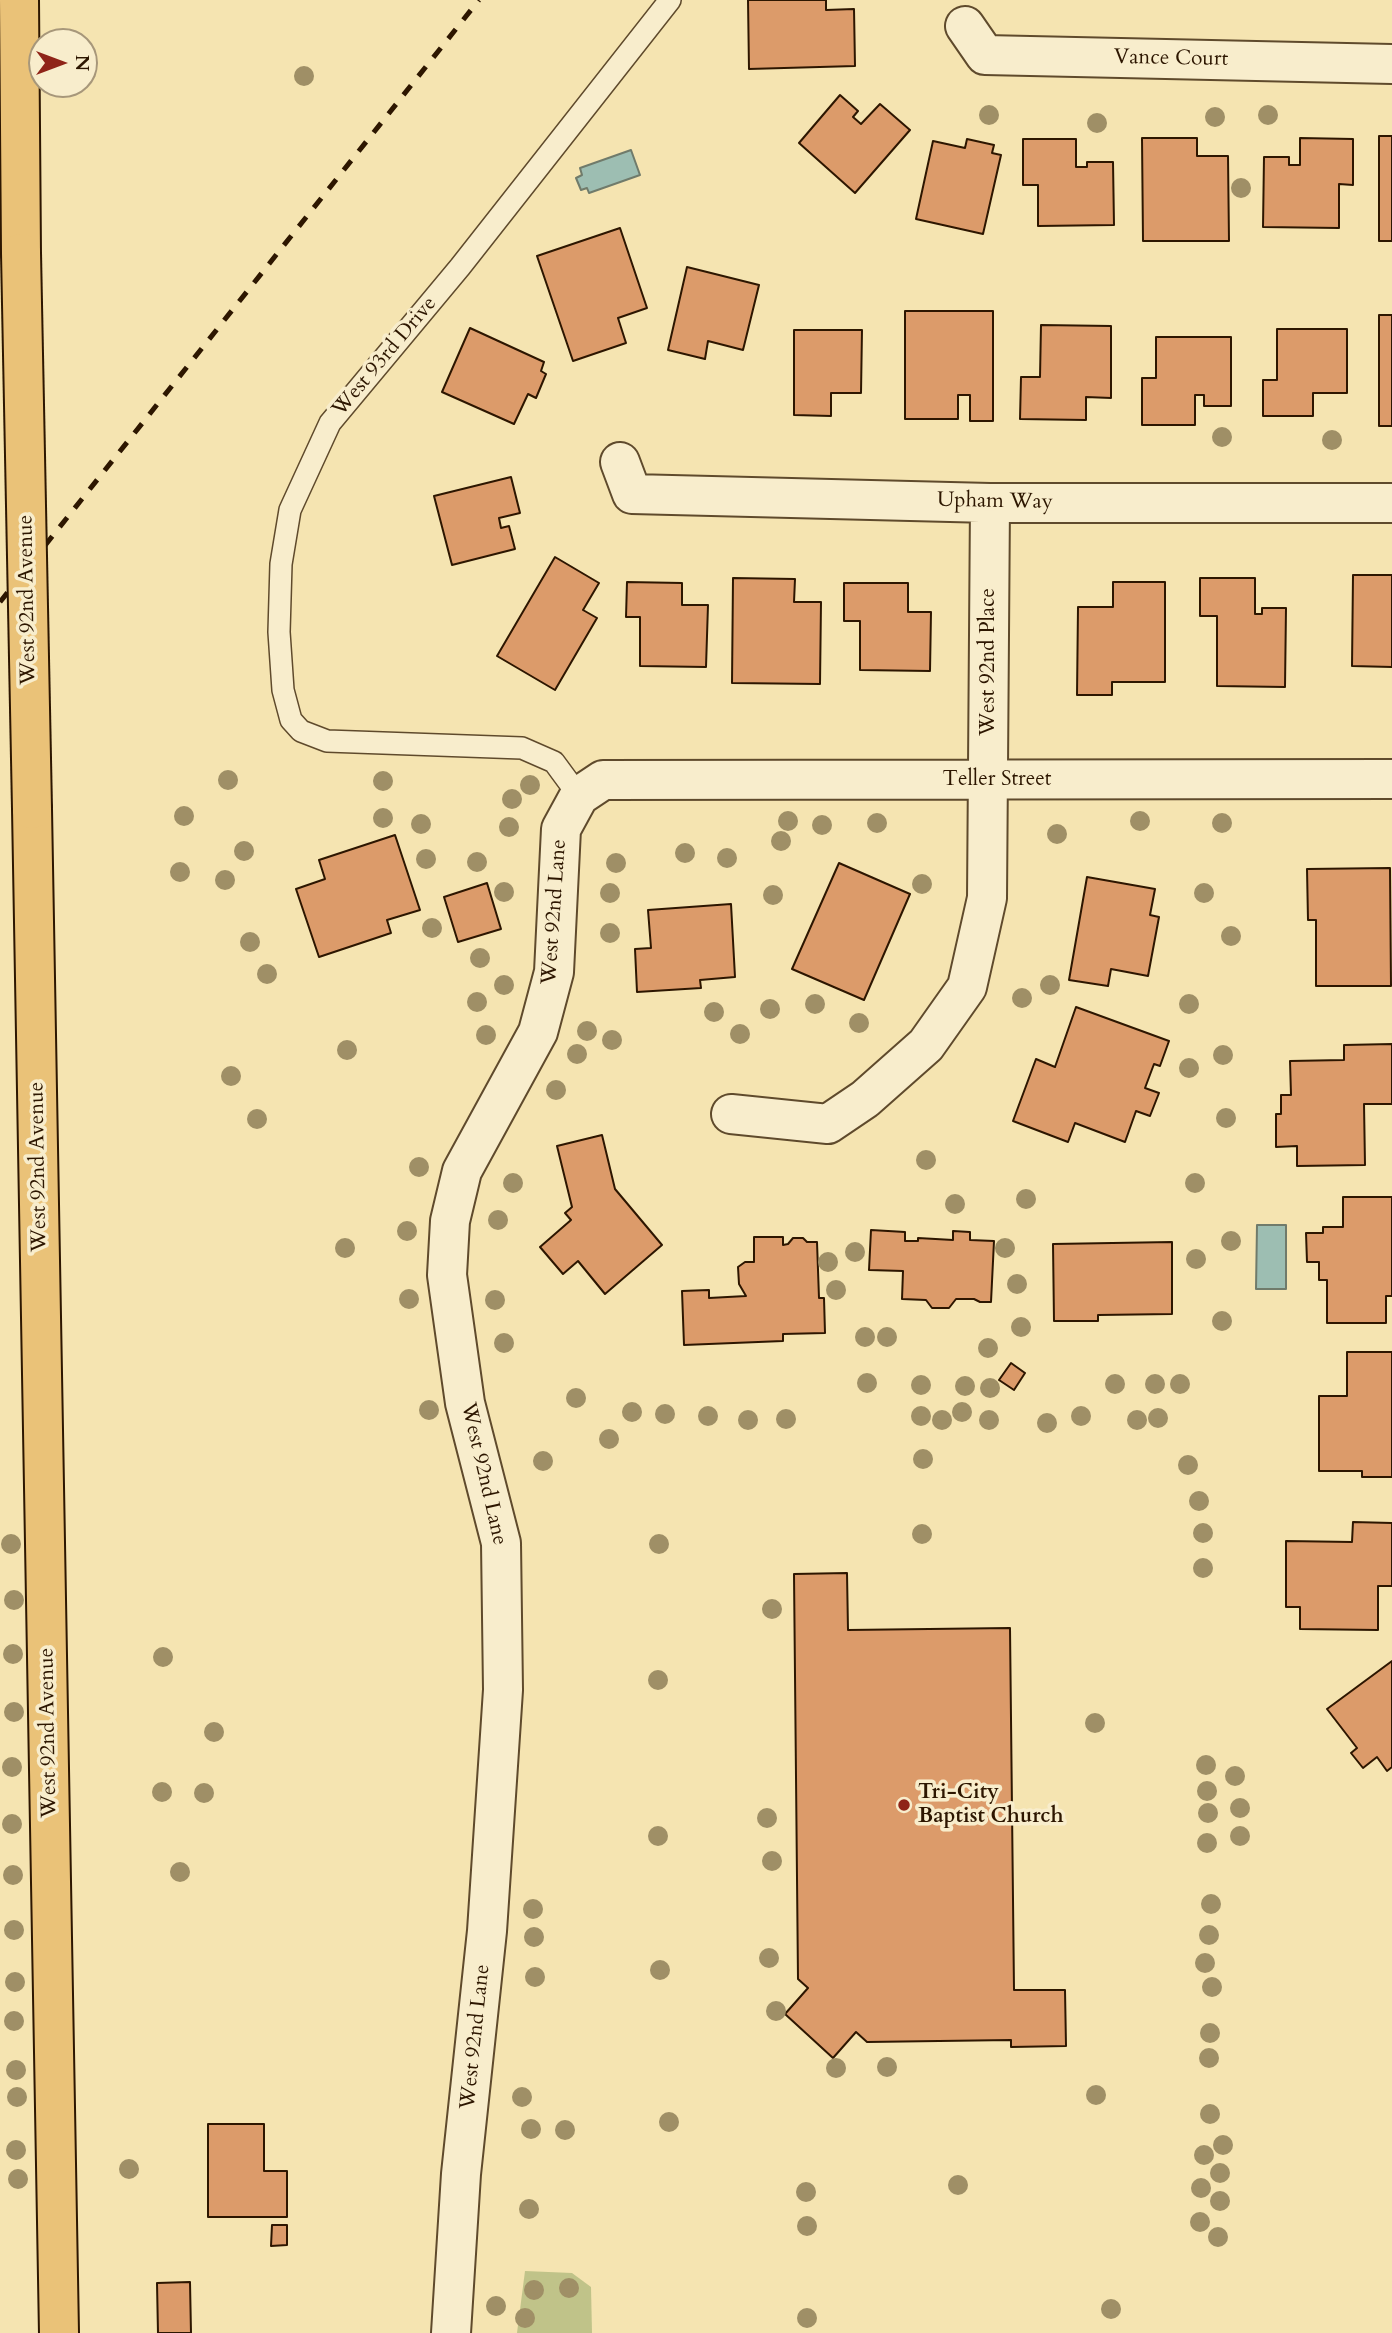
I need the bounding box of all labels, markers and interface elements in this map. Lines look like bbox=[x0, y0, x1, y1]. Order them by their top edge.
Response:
north arrow bbox=[28, 28, 98, 98]
street label: Vance Court bbox=[1114, 45, 1228, 73]
text: N bbox=[69, 55, 95, 71]
street label: West 93rd Drive bbox=[328, 292, 442, 422]
street label: Upham Way bbox=[937, 488, 1053, 516]
street label: West 92nd Avenue bbox=[14, 515, 42, 685]
street label: West 92nd Place bbox=[976, 588, 1002, 736]
street label: Teller Street bbox=[943, 767, 1051, 793]
street label: West 92nd Lane bbox=[537, 839, 573, 985]
street label: West 92nd Avenue bbox=[25, 1082, 53, 1252]
street label: West 92nd Lane bbox=[454, 1400, 512, 1548]
street label: West 92nd Avenue bbox=[35, 1648, 63, 1818]
place label: Tri-City Baptist Church bbox=[918, 1780, 1063, 1830]
marker: Tri-City Baptist Church bbox=[896, 1797, 912, 1813]
street label: West 92nd Lane bbox=[456, 1963, 496, 2111]

